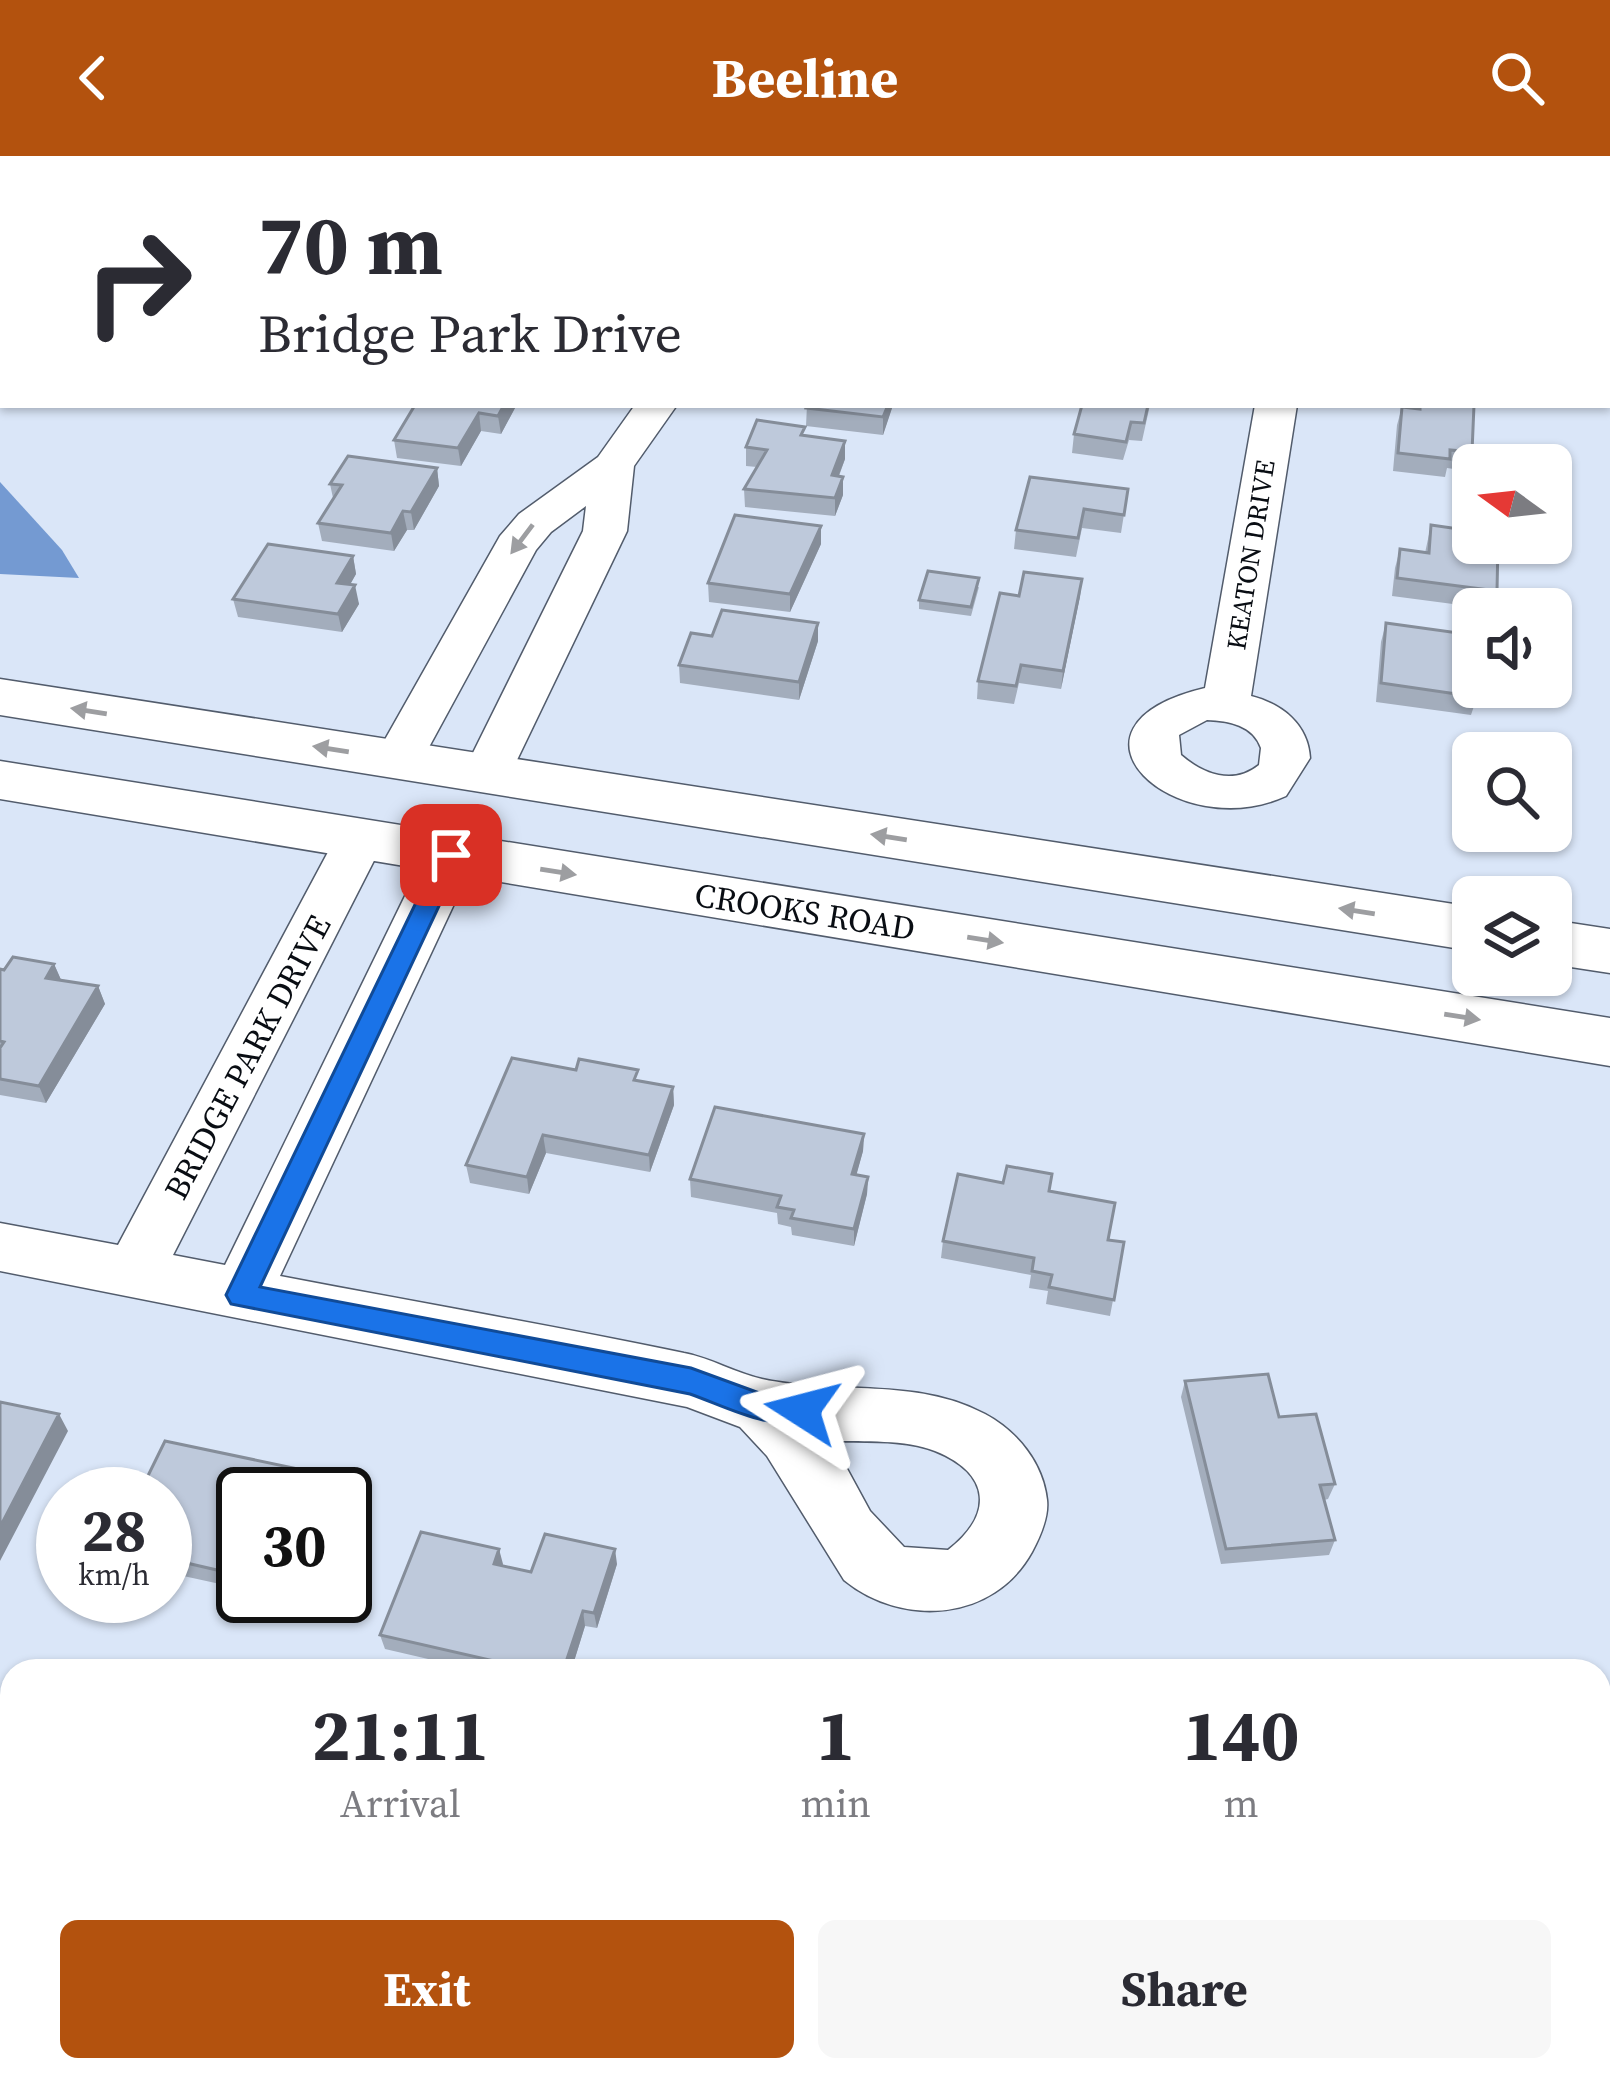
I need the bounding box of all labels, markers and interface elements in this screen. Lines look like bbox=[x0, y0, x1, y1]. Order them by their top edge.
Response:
text: Beeline bbox=[712, 41, 898, 115]
icon: back bbox=[60, 45, 126, 111]
icon: search bbox=[1484, 45, 1550, 111]
text: 70 m bbox=[258, 187, 443, 302]
icon: right bbox=[60, 204, 216, 360]
text: Bridge Park Drive bbox=[258, 296, 682, 370]
north arrow bbox=[1452, 444, 1572, 564]
map controls bbox=[1452, 444, 1572, 996]
street label: KEATON DRIVE bbox=[1217, 457, 1284, 653]
one-way arrow bbox=[511, 524, 535, 555]
button: sound bbox=[1452, 588, 1572, 708]
one-way arrow bbox=[69, 701, 107, 720]
button: search bbox=[1452, 732, 1572, 852]
one-way arrow bbox=[311, 739, 349, 758]
pin bbox=[400, 804, 502, 906]
icon: arrive bbox=[418, 822, 484, 888]
one-way arrow bbox=[870, 828, 907, 847]
one-way arrow bbox=[540, 863, 578, 881]
street label: CROOKS ROAD bbox=[692, 872, 918, 951]
button: layers bbox=[1452, 876, 1572, 996]
one-way arrow bbox=[1338, 901, 1376, 920]
street label: BRIDGE PARK DRIVE bbox=[153, 907, 341, 1207]
one-way arrow bbox=[967, 931, 1004, 950]
one-way arrow bbox=[1444, 1008, 1481, 1027]
position arrow bbox=[739, 1347, 865, 1473]
speed limit sign: 30 bbox=[216, 1467, 372, 1623]
text: 28 bbox=[81, 1489, 147, 1571]
text: km/h bbox=[78, 1554, 150, 1595]
text: 21:11 bbox=[311, 1685, 489, 1784]
text: 1 bbox=[816, 1685, 855, 1784]
text: 140 bbox=[1182, 1685, 1300, 1784]
text: Arrival bbox=[340, 1777, 461, 1830]
text: min bbox=[801, 1777, 871, 1830]
text: m bbox=[1223, 1777, 1259, 1830]
button: Exit bbox=[60, 1920, 794, 2058]
button: Share bbox=[818, 1920, 1551, 2058]

